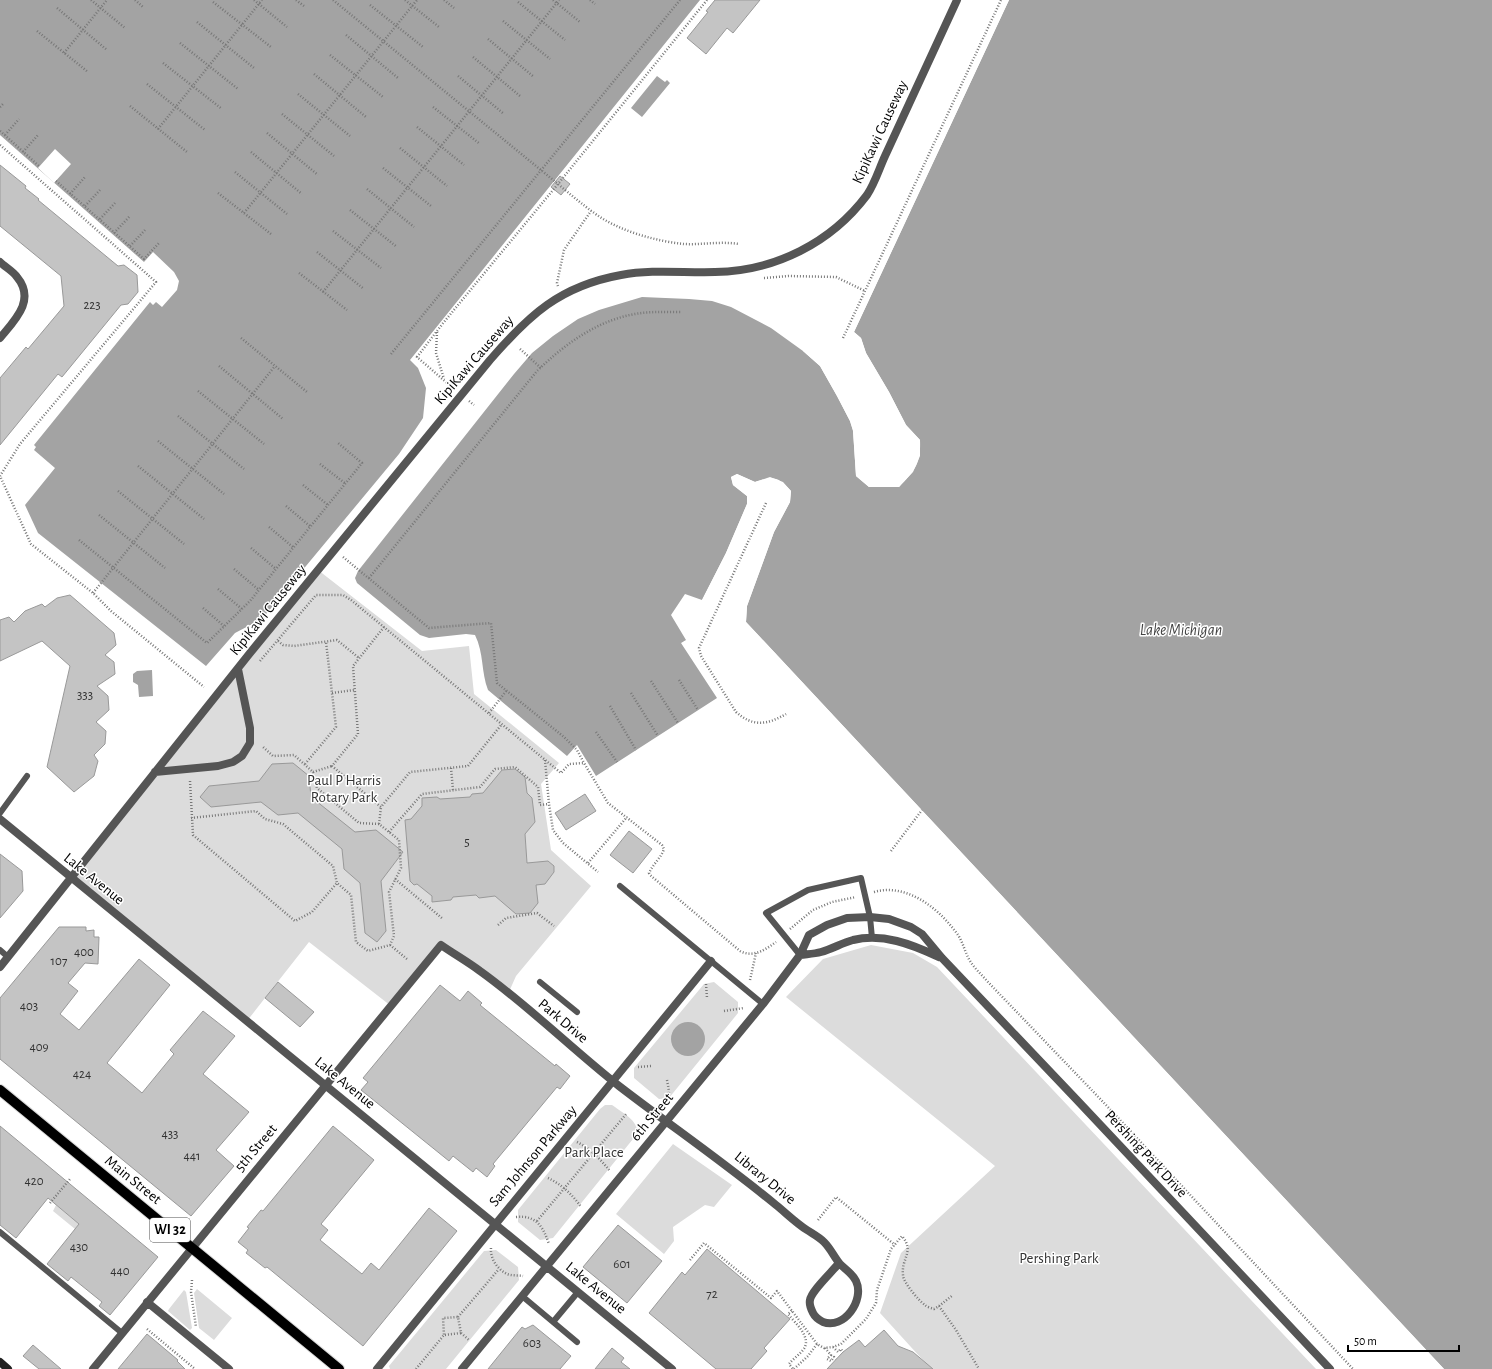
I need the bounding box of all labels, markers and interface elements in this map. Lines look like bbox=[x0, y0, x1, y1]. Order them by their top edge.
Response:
street label: KipiKawi Causeway bbox=[850, 78, 911, 186]
house number: 223 bbox=[83, 299, 101, 312]
street label: KipiKawi Causeway bbox=[432, 312, 517, 407]
street label: KipiKawi Causeway bbox=[227, 561, 309, 658]
water label: Lake Michigan bbox=[1140, 622, 1222, 638]
house number: 333 bbox=[77, 689, 93, 702]
park label: Paul P Harris Rotary Park bbox=[307, 773, 381, 805]
house number: 5 bbox=[464, 836, 470, 849]
street label: Lake Avenue bbox=[61, 850, 127, 908]
house number: 400 bbox=[74, 946, 94, 959]
house number: 107 bbox=[51, 955, 68, 968]
street label: Park Drive bbox=[535, 996, 591, 1046]
house number: 403 bbox=[20, 1000, 38, 1013]
house number: 409 bbox=[29, 1041, 49, 1054]
street label: Lake Avenue bbox=[312, 1054, 378, 1112]
house number: 424 bbox=[73, 1068, 91, 1081]
street label: 6th Street bbox=[628, 1090, 676, 1144]
street label: Sam Johnson Parkway bbox=[486, 1102, 580, 1209]
street label: Pershing Park Drive bbox=[1102, 1108, 1190, 1200]
street label: 5th Street bbox=[232, 1121, 280, 1175]
house number: 433 bbox=[162, 1128, 178, 1141]
park label: Park Place bbox=[564, 1145, 624, 1160]
street label: Library Drive bbox=[732, 1149, 799, 1207]
house number: 441 bbox=[184, 1150, 200, 1163]
street label: Main Street bbox=[102, 1153, 164, 1207]
house number: 420 bbox=[24, 1175, 44, 1188]
road number: WI 32 bbox=[150, 1218, 190, 1242]
house number: 430 bbox=[70, 1241, 88, 1254]
park label: Pershing Park bbox=[1019, 1251, 1099, 1266]
house number: 601 bbox=[613, 1258, 631, 1271]
street label: Lake Avenue bbox=[563, 1259, 629, 1317]
house number: 440 bbox=[110, 1265, 130, 1278]
house number: 72 bbox=[706, 1288, 718, 1301]
scale bar bbox=[1348, 1327, 1459, 1353]
text: 50 m bbox=[1354, 1335, 1377, 1347]
house number: 603 bbox=[523, 1337, 541, 1350]

